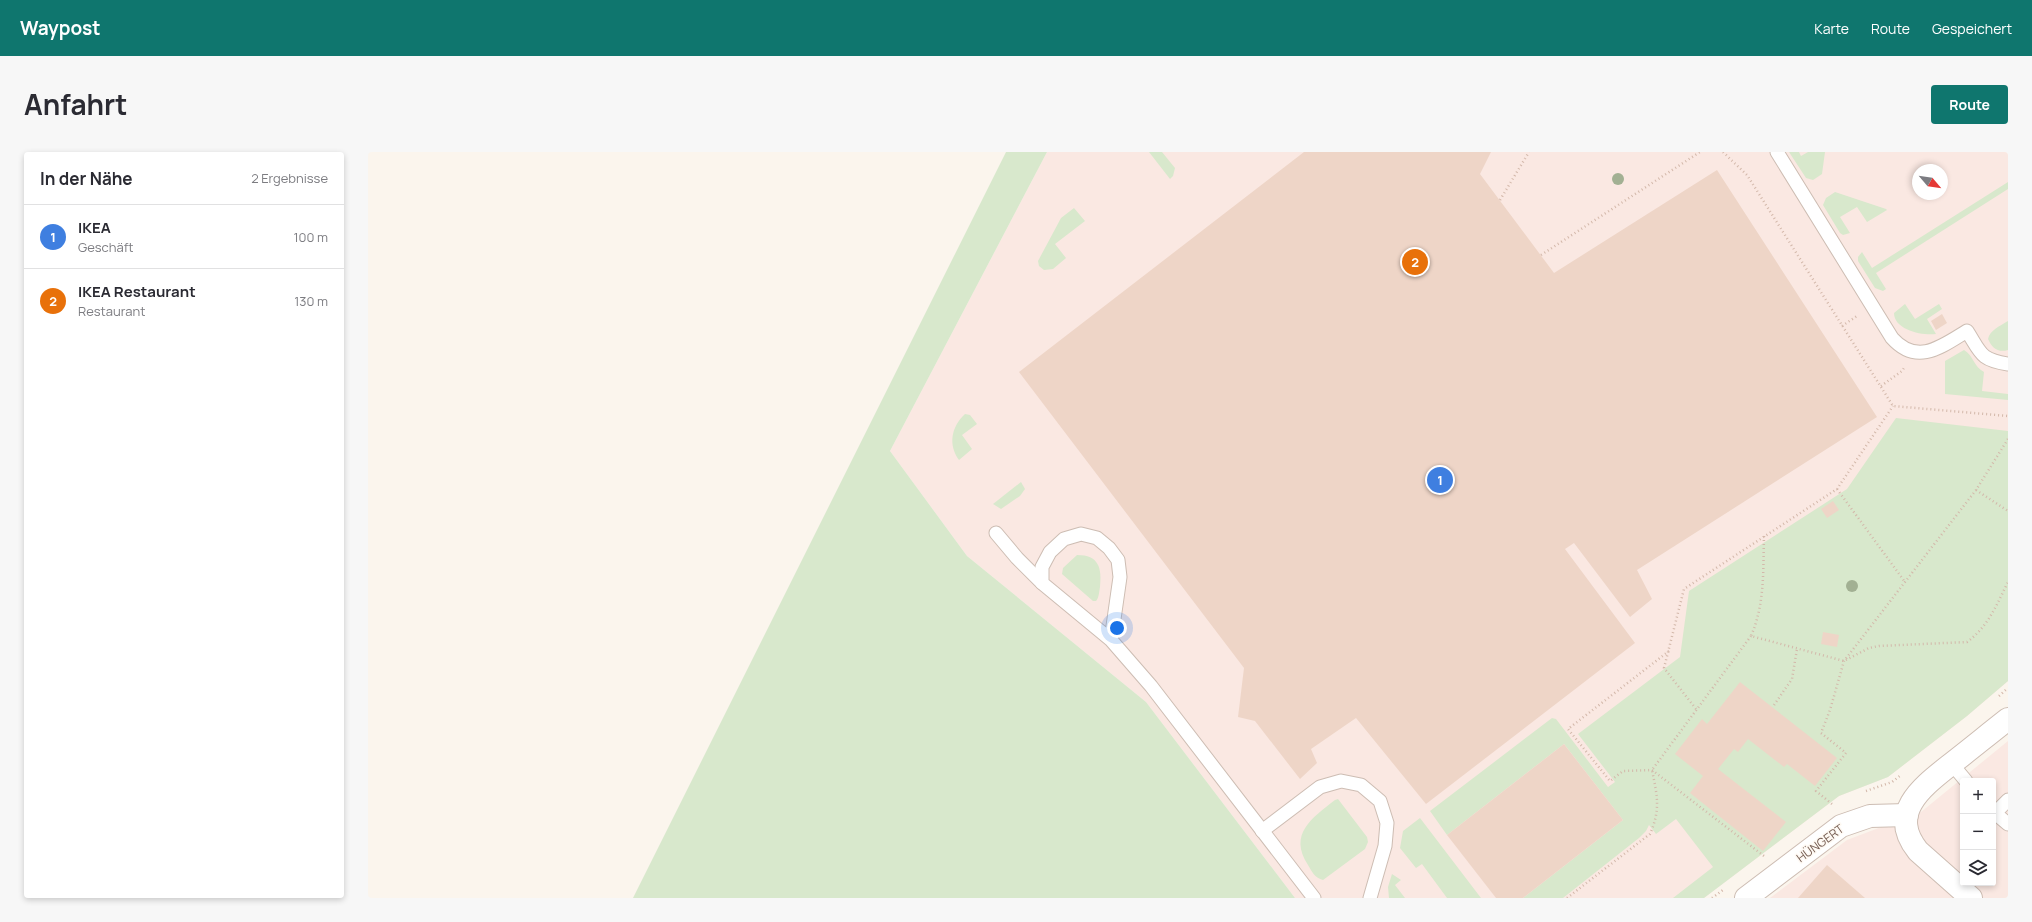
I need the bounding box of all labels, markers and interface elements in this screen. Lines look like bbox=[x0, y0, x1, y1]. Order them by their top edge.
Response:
text: Waypost bbox=[20, 15, 100, 41]
text: Karte bbox=[1814, 19, 1849, 38]
text: Route bbox=[1871, 19, 1910, 38]
text: Gespeichert bbox=[1932, 19, 2012, 38]
text: Anfahrt bbox=[24, 85, 127, 123]
button: Route bbox=[1931, 85, 2008, 124]
north arrow bbox=[1912, 164, 1948, 200]
text: In der Nähe bbox=[40, 167, 133, 190]
text: 2 Ergebnisse bbox=[251, 169, 328, 187]
text: IKEA bbox=[78, 217, 111, 238]
text: 1 bbox=[50, 228, 56, 246]
text: 100 m bbox=[293, 228, 328, 246]
text: Geschäft bbox=[78, 238, 134, 256]
pin: 2 bbox=[1402, 247, 1428, 277]
text: IKEA Restaurant bbox=[78, 281, 196, 302]
text: 2 bbox=[49, 292, 57, 310]
text: 130 m bbox=[294, 292, 328, 310]
text: Restaurant bbox=[78, 302, 145, 320]
pin: 1 bbox=[1427, 465, 1453, 495]
your location bbox=[1107, 618, 1127, 638]
map controls bbox=[1960, 778, 1996, 886]
button: + bbox=[1960, 778, 1996, 814]
button: − bbox=[1960, 814, 1996, 850]
street label: HÜNGERT bbox=[1793, 820, 1848, 866]
button: layers bbox=[1960, 850, 1996, 886]

